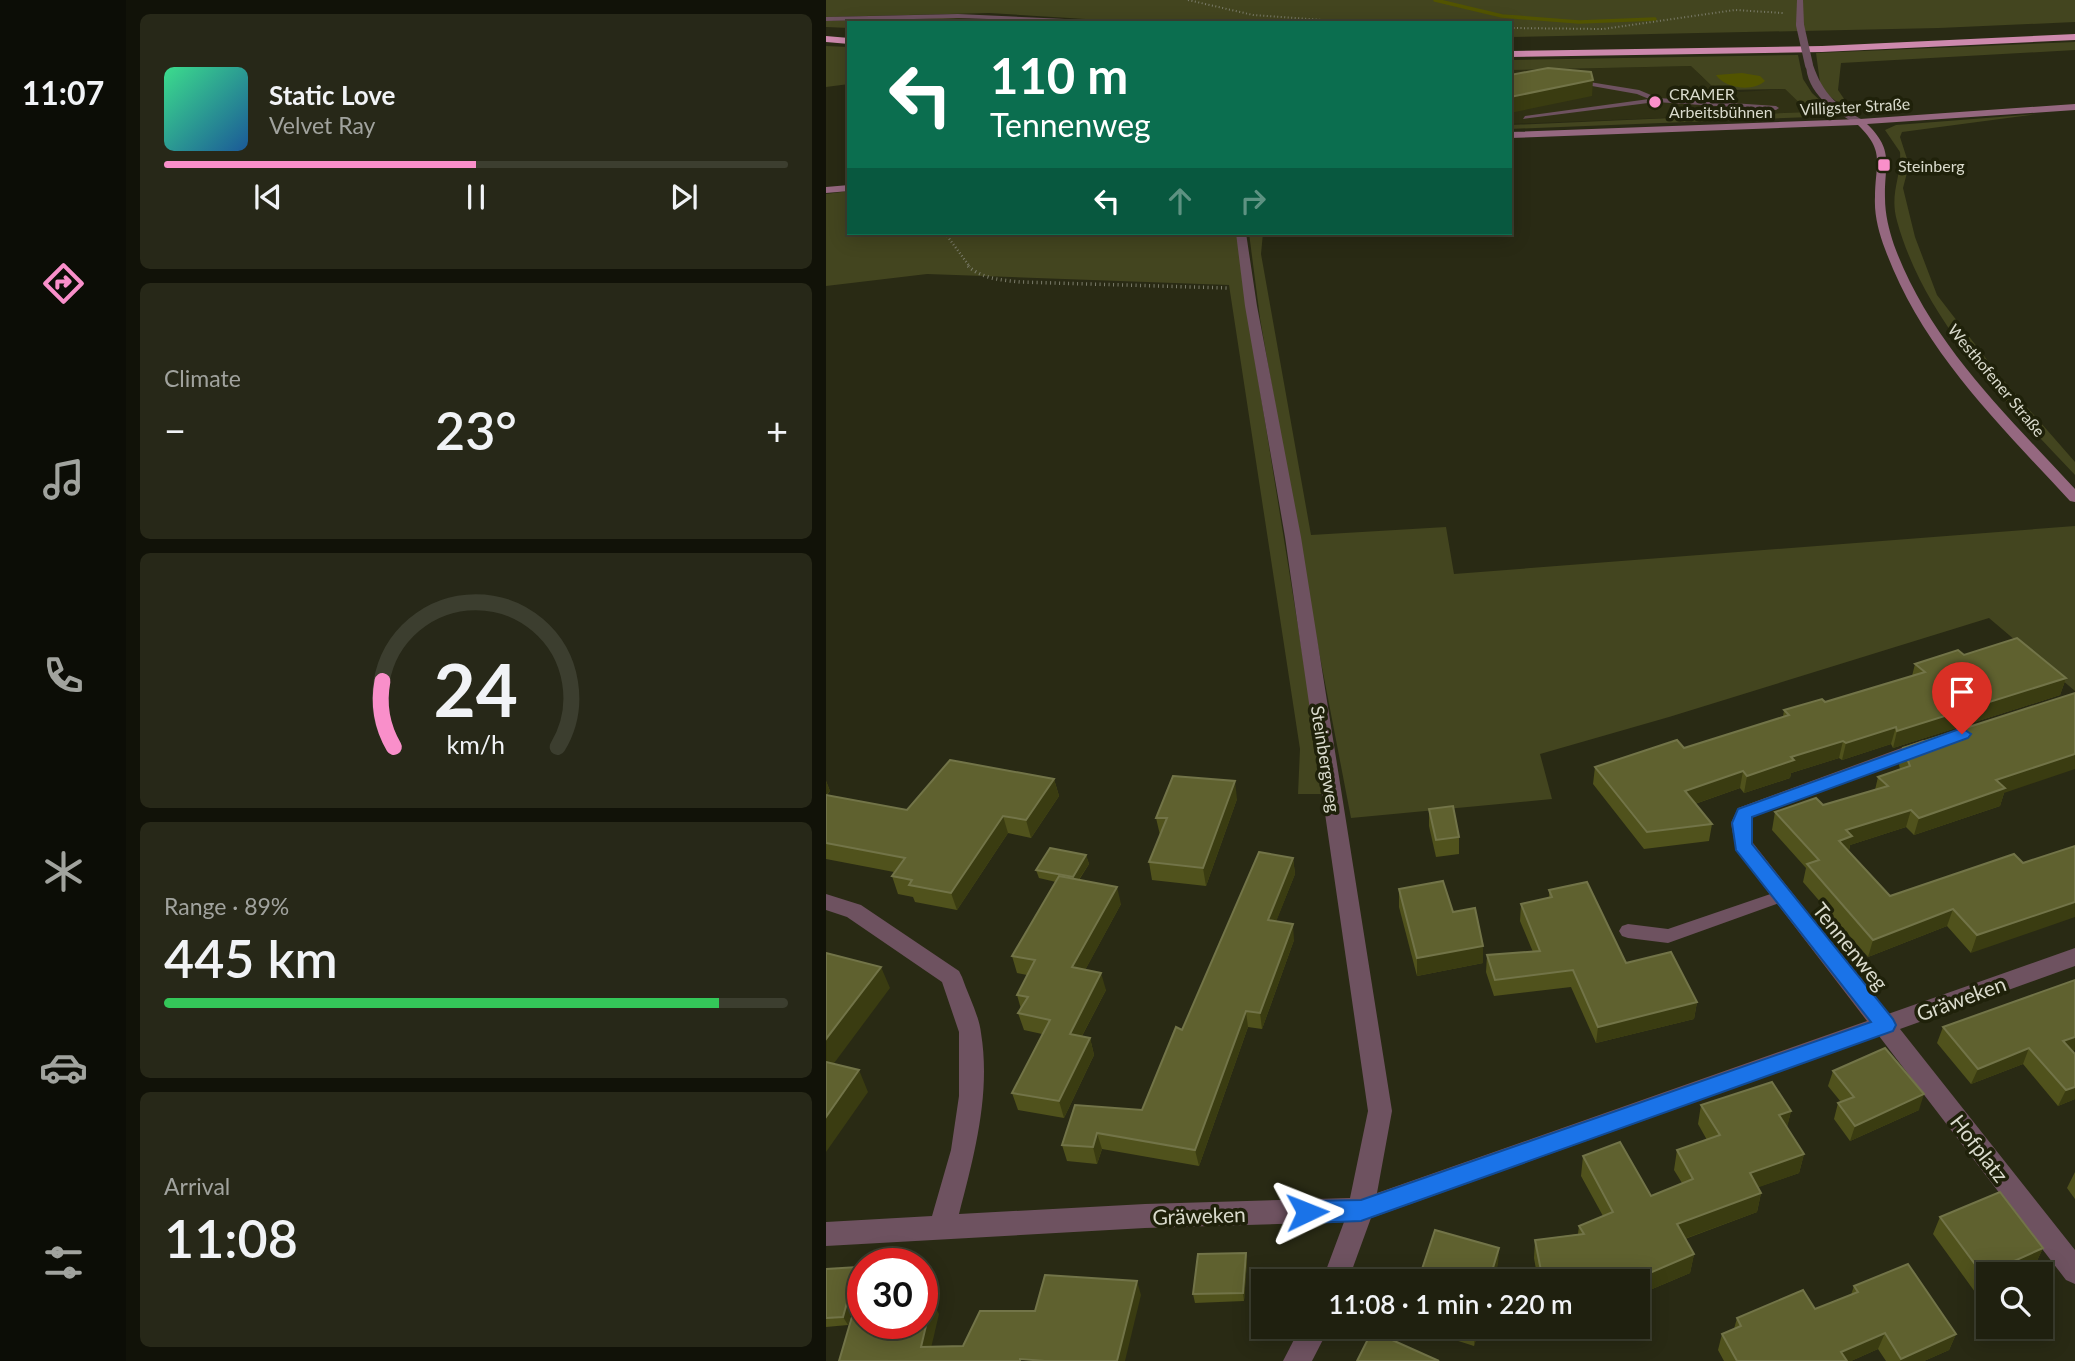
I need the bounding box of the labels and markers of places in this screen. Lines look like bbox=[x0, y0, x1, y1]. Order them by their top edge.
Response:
place label: CRAMER Arbeitsbühnen bbox=[1669, 84, 1773, 121]
marker: CRAMER Arbeitsbühnen bbox=[1647, 94, 1663, 110]
place label: Steinberg bbox=[1898, 156, 1965, 175]
marker: Steinberg bbox=[1876, 157, 1892, 173]
pin bbox=[1932, 662, 1992, 734]

